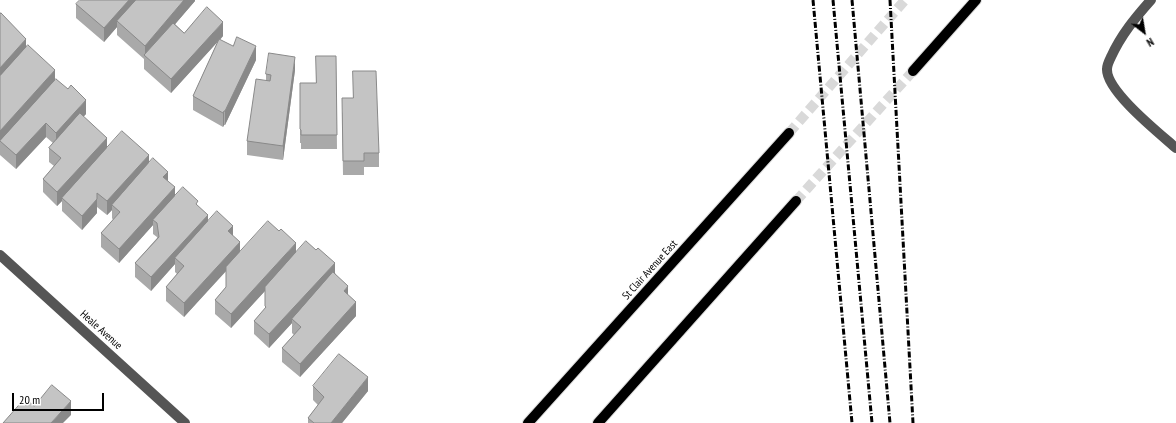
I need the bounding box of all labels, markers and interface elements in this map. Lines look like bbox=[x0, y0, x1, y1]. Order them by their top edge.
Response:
north arrow bbox=[1124, 12, 1164, 52]
text: N bbox=[1144, 35, 1156, 50]
street label: St Clair Avenue East bbox=[620, 237, 680, 303]
street label: Heale Avenue bbox=[77, 308, 125, 352]
scale bar bbox=[14, 385, 106, 411]
text: 20 m bbox=[19, 392, 40, 407]

